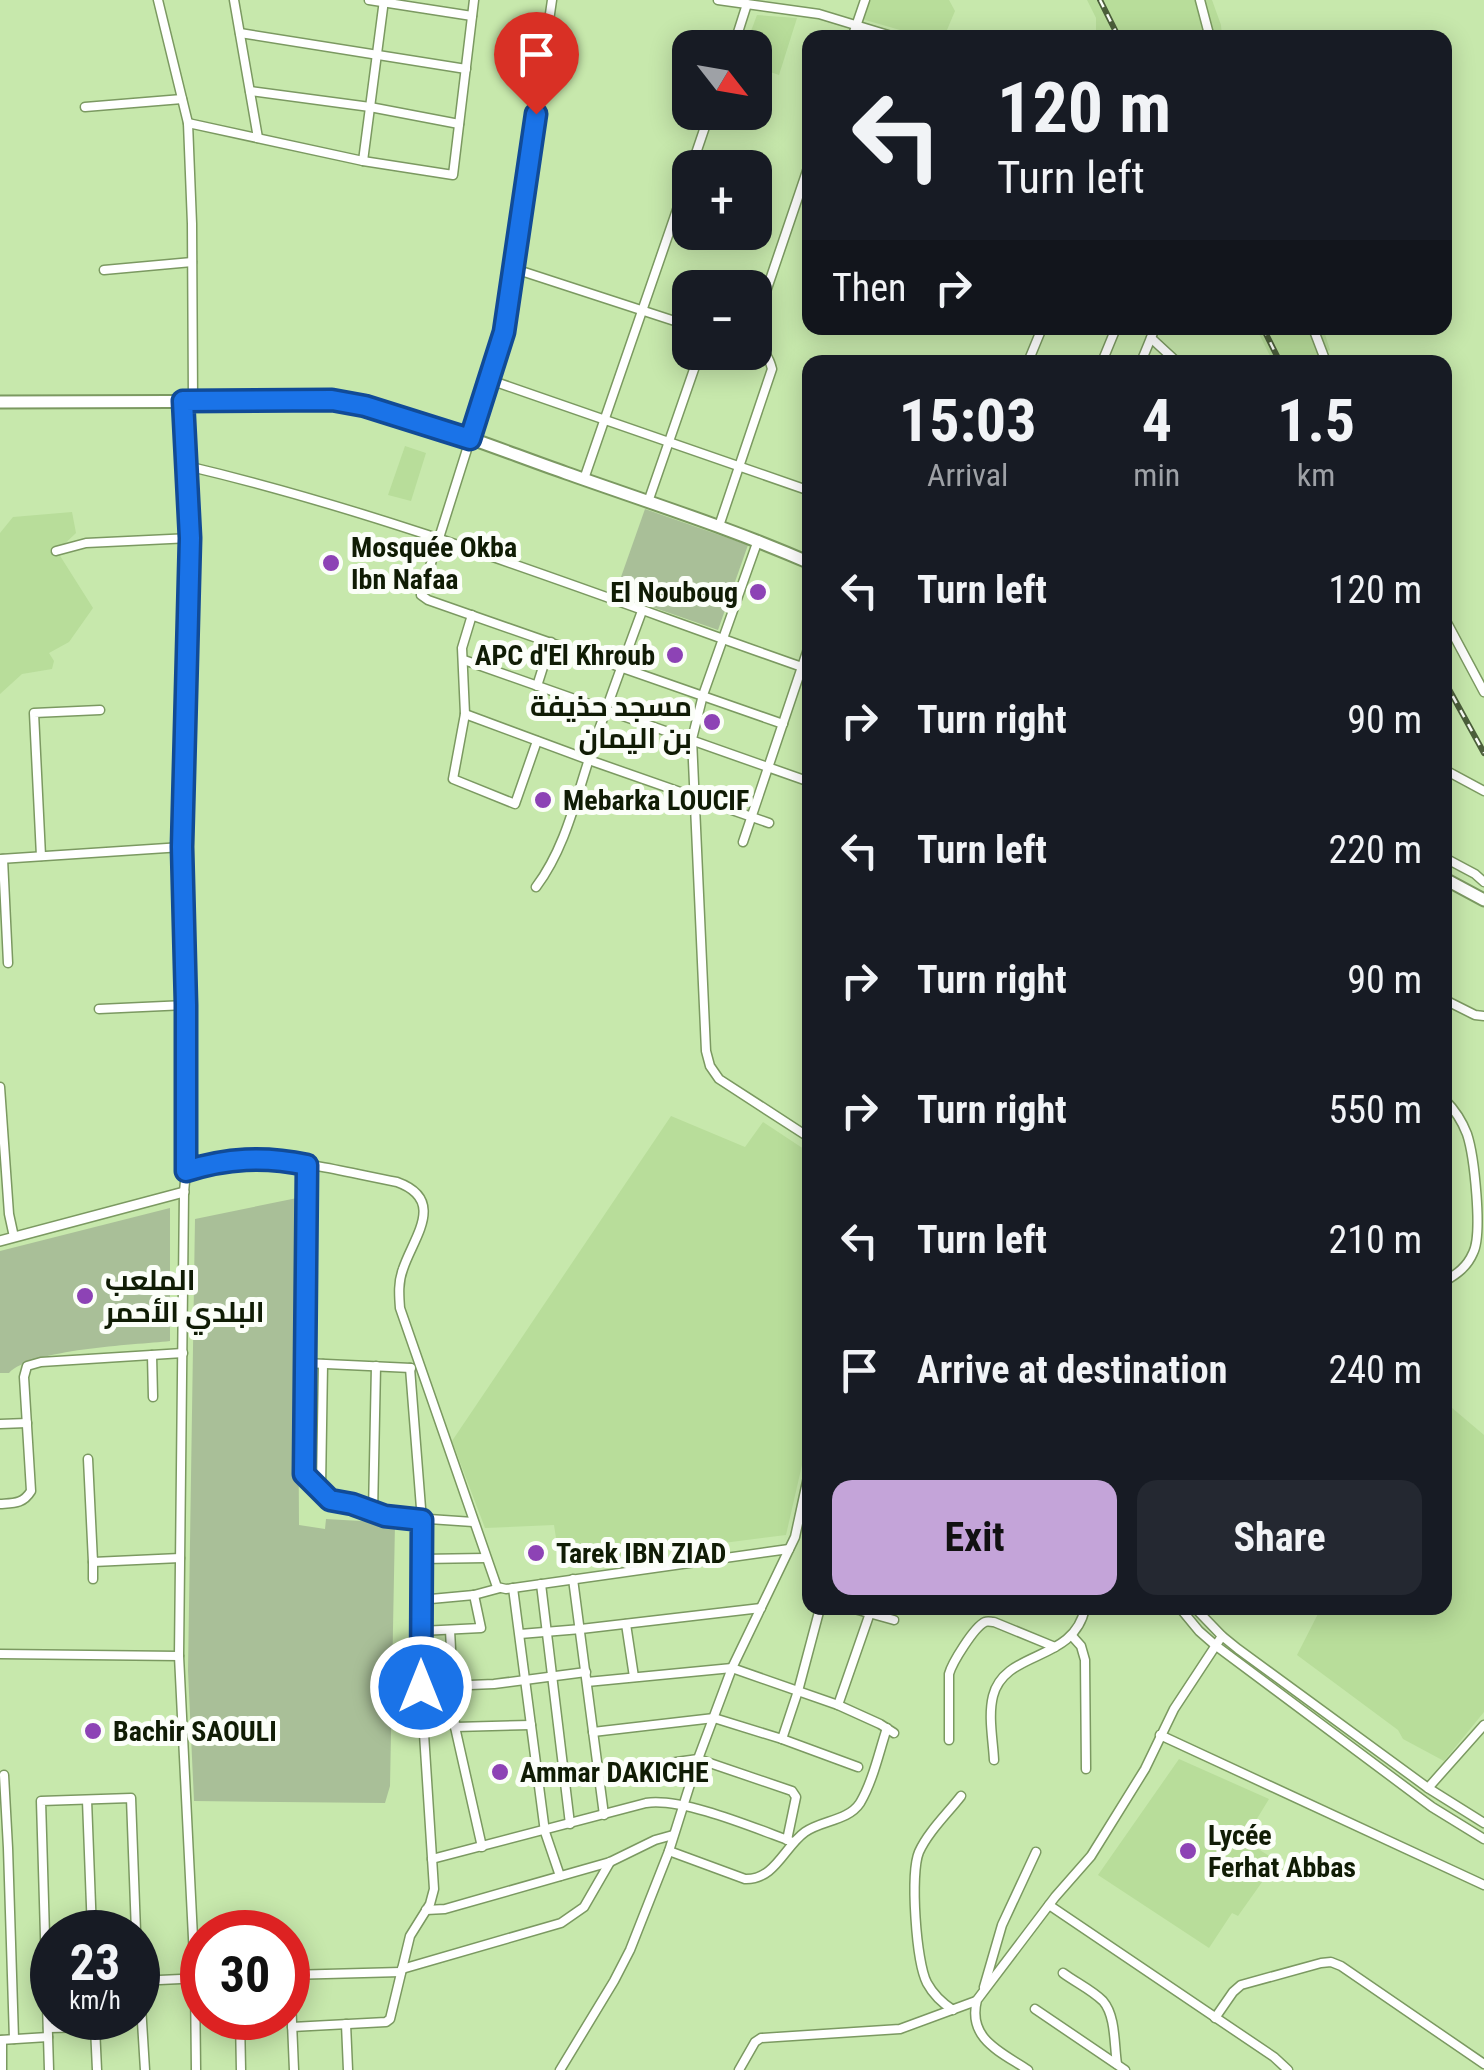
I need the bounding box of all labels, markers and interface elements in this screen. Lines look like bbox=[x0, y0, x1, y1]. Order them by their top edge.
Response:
pin bbox=[494, 12, 579, 115]
icon: arrive bbox=[509, 27, 564, 82]
north arrow bbox=[672, 30, 772, 130]
map controls bbox=[672, 30, 772, 370]
text: 120 m bbox=[997, 67, 1171, 149]
icon: left bbox=[832, 70, 962, 200]
button: + bbox=[672, 150, 772, 250]
text: Turn left bbox=[997, 151, 1145, 204]
icon: right bbox=[926, 260, 981, 315]
text: Then bbox=[832, 266, 906, 310]
button: − bbox=[672, 270, 772, 370]
text: 15:03 bbox=[899, 385, 1037, 456]
text: 4 bbox=[1142, 385, 1172, 456]
text: 1.5 bbox=[1277, 385, 1355, 456]
text: Arrival bbox=[927, 456, 1008, 494]
text: min bbox=[1133, 456, 1180, 494]
text: km bbox=[1297, 456, 1335, 494]
place label: Mosquée Okba Ibn Nafaa bbox=[351, 531, 517, 596]
marker: Mosquée Okba Ibn Nafaa bbox=[320, 552, 342, 574]
icon: left bbox=[832, 563, 887, 618]
text: Turn left bbox=[917, 568, 1047, 612]
text: 120 m bbox=[1328, 568, 1422, 612]
place label: El Nouboug bbox=[610, 576, 738, 609]
marker: El Nouboug bbox=[747, 581, 769, 603]
place label: APC d'El Khroub bbox=[475, 639, 655, 672]
marker: APC d'El Khroub bbox=[664, 644, 686, 666]
place label: مسجد حذيفة بن اليمان bbox=[530, 690, 692, 755]
icon: right bbox=[832, 693, 887, 748]
text: Turn right bbox=[917, 698, 1067, 742]
text: 90 m bbox=[1347, 698, 1422, 742]
marker: مسجد حذيفة بن اليمان bbox=[701, 711, 723, 733]
place label: Mebarka LOUCIF bbox=[563, 784, 749, 817]
marker: Mebarka LOUCIF bbox=[532, 789, 554, 811]
icon: left bbox=[832, 823, 887, 878]
text: Turn left bbox=[917, 828, 1047, 872]
text: 220 m bbox=[1328, 828, 1422, 872]
icon: right bbox=[832, 953, 887, 1008]
text: Turn right bbox=[917, 958, 1067, 1002]
text: 90 m bbox=[1347, 958, 1422, 1002]
icon: right bbox=[832, 1083, 887, 1138]
text: Turn right bbox=[917, 1088, 1067, 1132]
text: 550 m bbox=[1328, 1088, 1422, 1132]
icon: left bbox=[832, 1213, 887, 1268]
text: Turn left bbox=[917, 1218, 1047, 1262]
text: 210 m bbox=[1328, 1218, 1422, 1262]
place label: الملعب البلدي الأحمر bbox=[104, 1264, 265, 1335]
marker: الملعب البلدي الأحمر bbox=[74, 1285, 96, 1307]
icon: arrive bbox=[832, 1343, 887, 1398]
text: Arrive at destination bbox=[917, 1348, 1227, 1392]
text: 240 m bbox=[1328, 1348, 1422, 1392]
button: Exit bbox=[832, 1480, 1117, 1595]
button: Share bbox=[1137, 1480, 1422, 1595]
place label: Tarek IBN ZIAD bbox=[556, 1537, 726, 1570]
marker: Tarek IBN ZIAD bbox=[525, 1542, 547, 1564]
position arrow bbox=[369, 1635, 473, 1739]
place label: Bachir SAOULI bbox=[113, 1715, 277, 1748]
marker: Bachir SAOULI bbox=[82, 1720, 104, 1742]
place label: Ammar DAKICHE bbox=[520, 1756, 709, 1789]
marker: Ammar DAKICHE bbox=[489, 1761, 511, 1783]
place label: Lycée Ferhat Abbas bbox=[1208, 1819, 1356, 1884]
marker: Lycée Ferhat Abbas bbox=[1177, 1840, 1199, 1862]
speed limit sign: 30 bbox=[180, 1910, 310, 2040]
text: 23 bbox=[70, 1934, 120, 1992]
text: km/h bbox=[69, 1986, 121, 2015]

